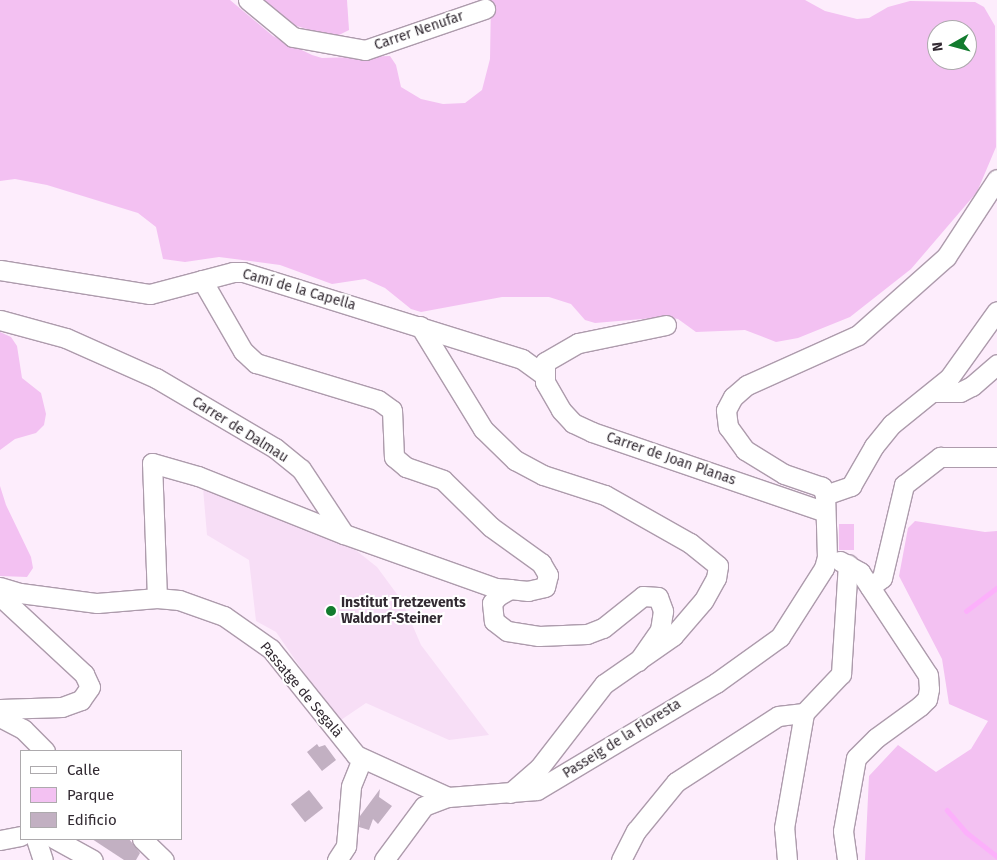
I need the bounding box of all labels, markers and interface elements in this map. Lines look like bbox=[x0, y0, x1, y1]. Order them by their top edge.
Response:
street label: Carrer Nenufar bbox=[372, 8, 466, 54]
north arrow bbox=[927, 20, 977, 70]
text: N bbox=[929, 41, 947, 52]
street label: Camí de la Capella bbox=[240, 266, 358, 314]
street label: Carrer de Dalmau bbox=[189, 394, 291, 466]
street label: Carrer de Joan Planas bbox=[604, 429, 738, 489]
place label: Institut Tretzevents Waldorf-Steiner bbox=[341, 595, 466, 628]
marker: Institut Tretzevents Waldorf-Steiner bbox=[325, 605, 337, 617]
street label: Passatge de Segalà bbox=[256, 639, 346, 741]
street label: Passeig de la Floresta bbox=[560, 696, 684, 782]
legend bbox=[20, 750, 182, 840]
text: Calle bbox=[67, 761, 100, 779]
text: Parque bbox=[67, 786, 114, 804]
text: Edificio bbox=[67, 811, 117, 829]

